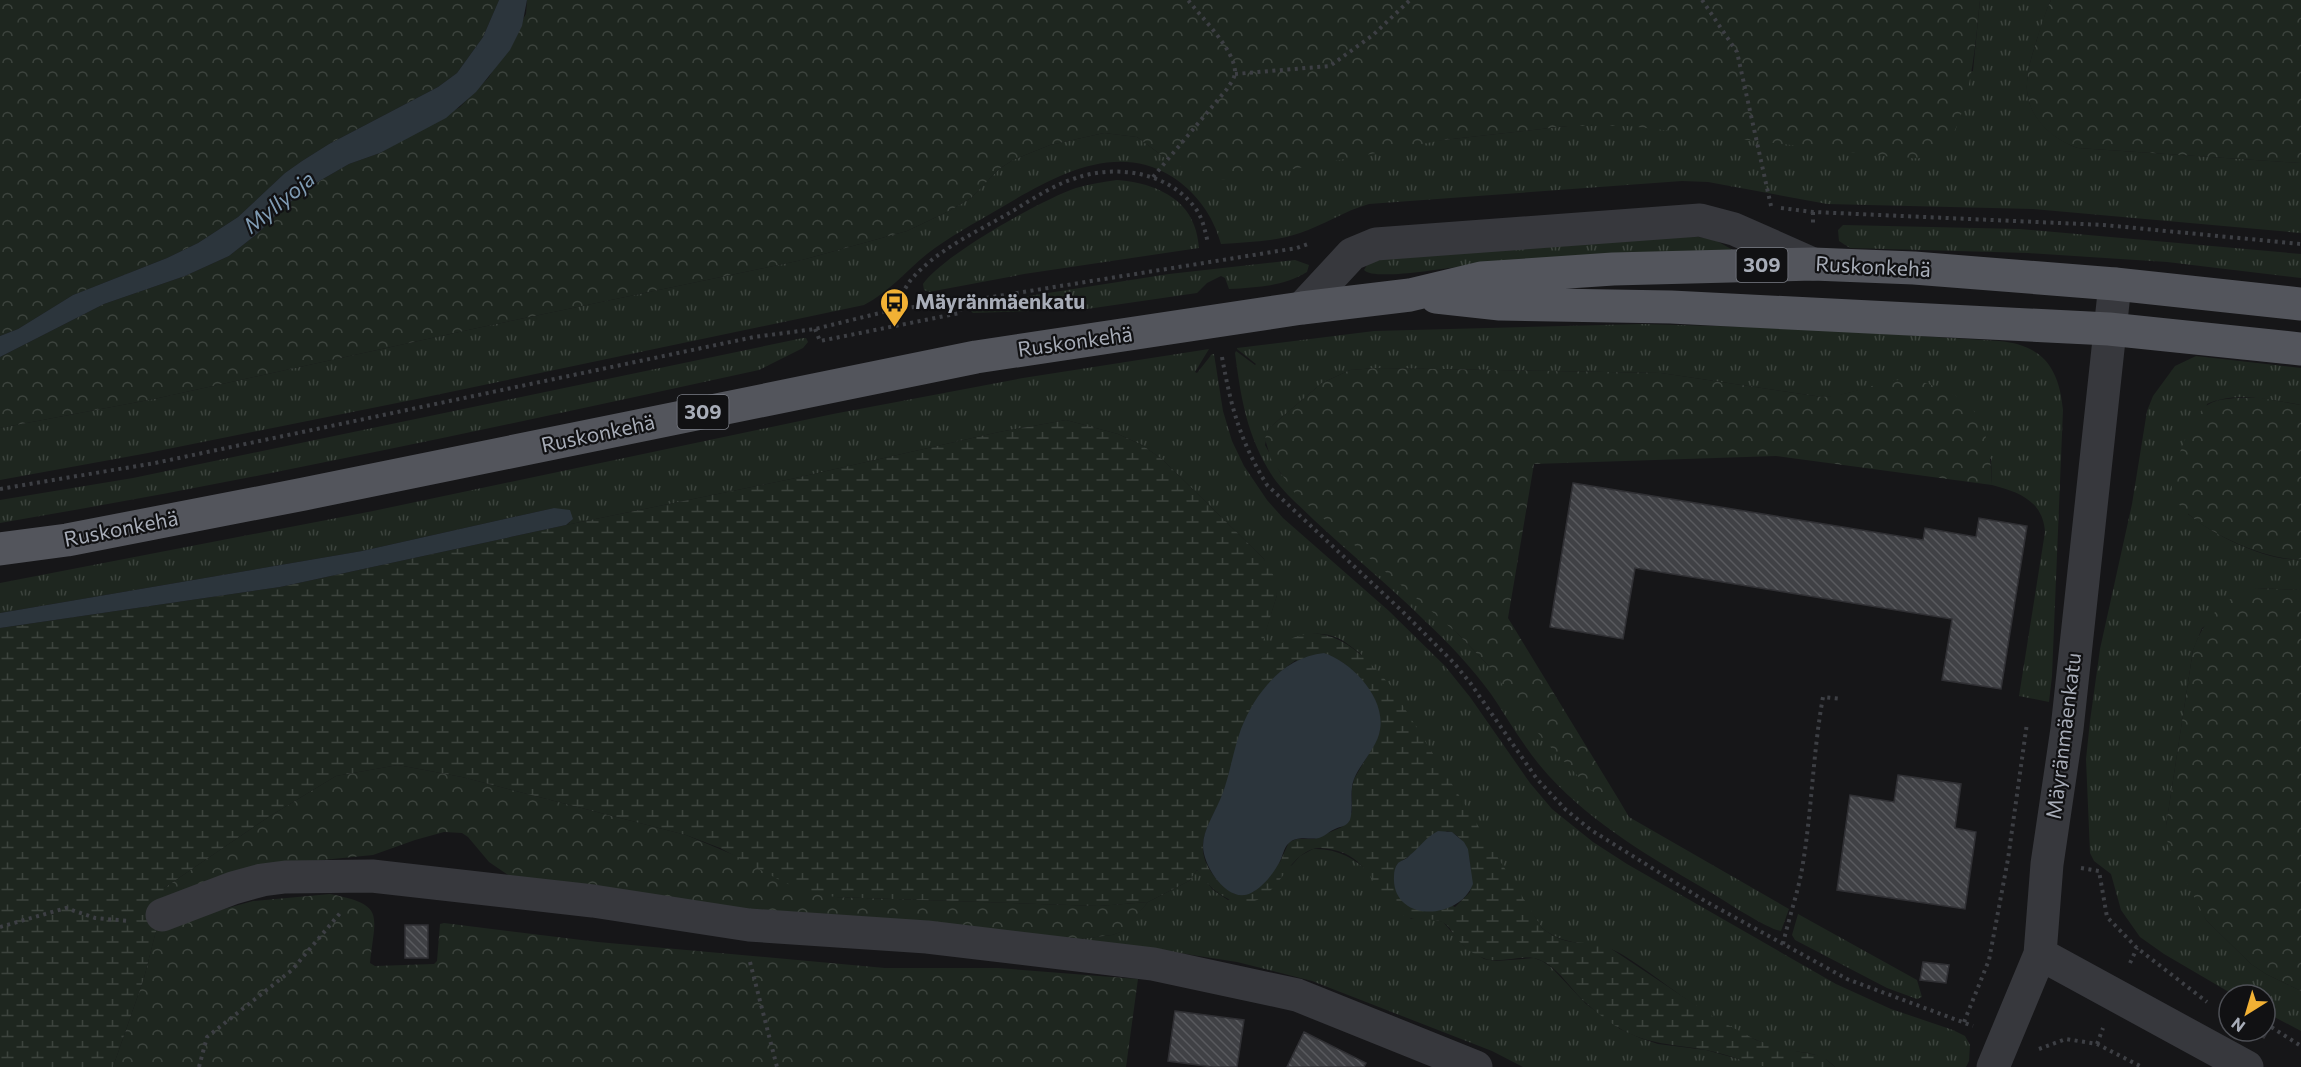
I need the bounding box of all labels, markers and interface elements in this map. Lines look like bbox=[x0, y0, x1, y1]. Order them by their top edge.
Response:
water label: Myllyoja bbox=[237, 165, 320, 239]
road number: 309 bbox=[1736, 248, 1788, 282]
street label: Ruskonkehä bbox=[1815, 250, 1931, 281]
bus stop icon: Mäyränmäenkatu bbox=[878, 286, 910, 328]
place label: Mäyränmäenkatu bbox=[915, 288, 1085, 313]
street label: Ruskonkehä bbox=[1016, 320, 1134, 361]
road number: 309 bbox=[678, 395, 728, 429]
street label: Ruskonkehä bbox=[539, 408, 657, 457]
street label: Ruskonkehä bbox=[62, 504, 180, 551]
street label: Mäyränmäenkatu bbox=[2040, 651, 2085, 820]
north arrow bbox=[2217, 983, 2277, 1043]
text: N bbox=[2227, 1014, 2248, 1037]

